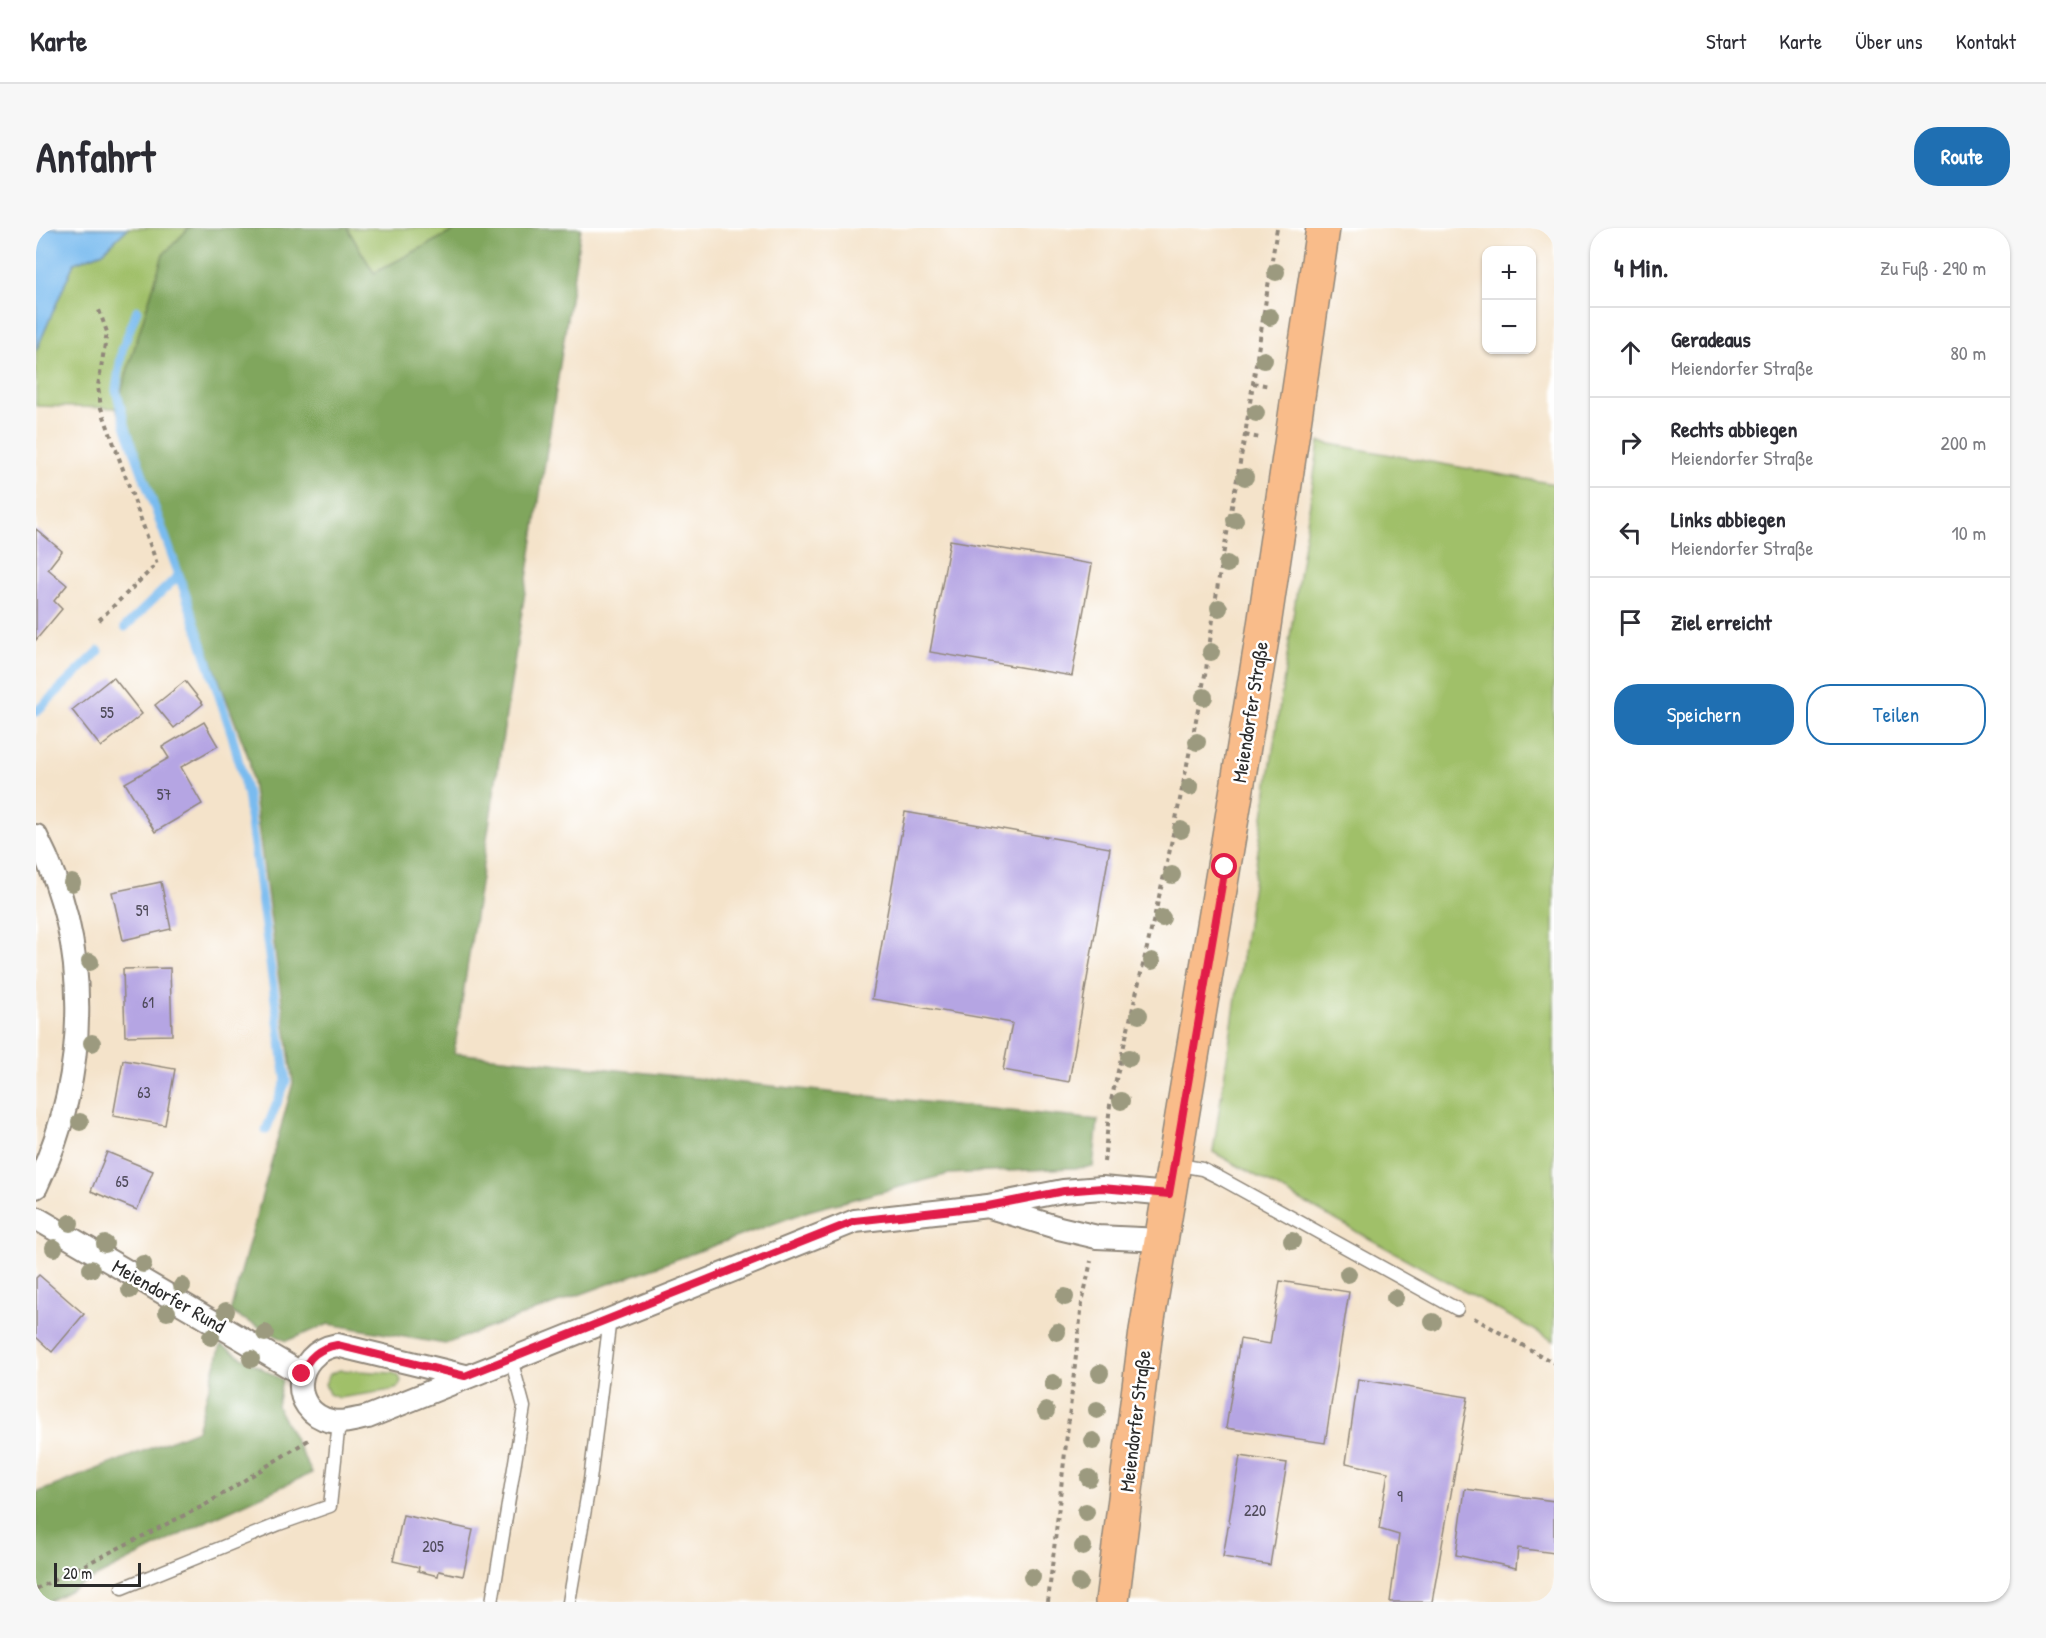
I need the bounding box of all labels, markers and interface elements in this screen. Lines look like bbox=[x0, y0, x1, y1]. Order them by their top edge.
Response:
text: Karte bbox=[30, 22, 87, 60]
text: Start bbox=[1706, 27, 1746, 56]
text: Karte bbox=[1779, 27, 1822, 56]
text: Über uns bbox=[1855, 27, 1923, 56]
text: Kontakt bbox=[1956, 27, 2016, 56]
button: Route bbox=[1914, 127, 2010, 186]
text: Anfahrt bbox=[36, 128, 155, 185]
map controls bbox=[1482, 246, 1536, 354]
button: + bbox=[1482, 246, 1536, 300]
text: 4 Min. bbox=[1614, 250, 1668, 285]
text: Zu Fuß · 290 m bbox=[1880, 254, 1986, 281]
button: − bbox=[1482, 300, 1536, 354]
text: Geradeaus bbox=[1671, 324, 1751, 354]
icon: ahead bbox=[1614, 336, 1647, 369]
text: 80 m bbox=[1950, 339, 1986, 366]
text: Meiendorfer Straße bbox=[1671, 354, 1813, 381]
text: Rechts abbiegen bbox=[1671, 414, 1798, 444]
icon: right bbox=[1614, 426, 1647, 459]
text: 200 m bbox=[1941, 429, 1986, 456]
text: Meiendorfer Straße bbox=[1671, 444, 1813, 471]
text: Links abbiegen bbox=[1671, 504, 1786, 534]
icon: left bbox=[1614, 516, 1647, 549]
text: 10 m bbox=[1952, 519, 1986, 546]
text: Meiendorfer Straße bbox=[1671, 534, 1813, 561]
icon: arrive bbox=[1614, 606, 1647, 639]
text: Ziel erreicht bbox=[1671, 607, 1771, 637]
street label: Meiendorfer Straße bbox=[1225, 639, 1274, 784]
button: Speichern bbox=[1614, 684, 1794, 745]
button: Teilen bbox=[1806, 684, 1986, 745]
house number: 55 bbox=[100, 701, 114, 723]
house number: 57 bbox=[157, 783, 171, 805]
route start bbox=[1211, 853, 1237, 879]
house number: 59 bbox=[136, 899, 148, 921]
house number: 61 bbox=[142, 991, 154, 1013]
house number: 63 bbox=[137, 1081, 151, 1103]
house number: 65 bbox=[115, 1170, 129, 1192]
street label: Meiendorfer Rund bbox=[108, 1252, 231, 1339]
street label: Meiendorfer Straße bbox=[1112, 1349, 1157, 1493]
route end bbox=[288, 1360, 314, 1386]
house number: 9 bbox=[1397, 1485, 1403, 1507]
house number: 220 bbox=[1244, 1499, 1266, 1521]
house number: 205 bbox=[422, 1535, 444, 1557]
scale bar bbox=[54, 1560, 141, 1588]
text: 20 m bbox=[63, 1562, 92, 1584]

